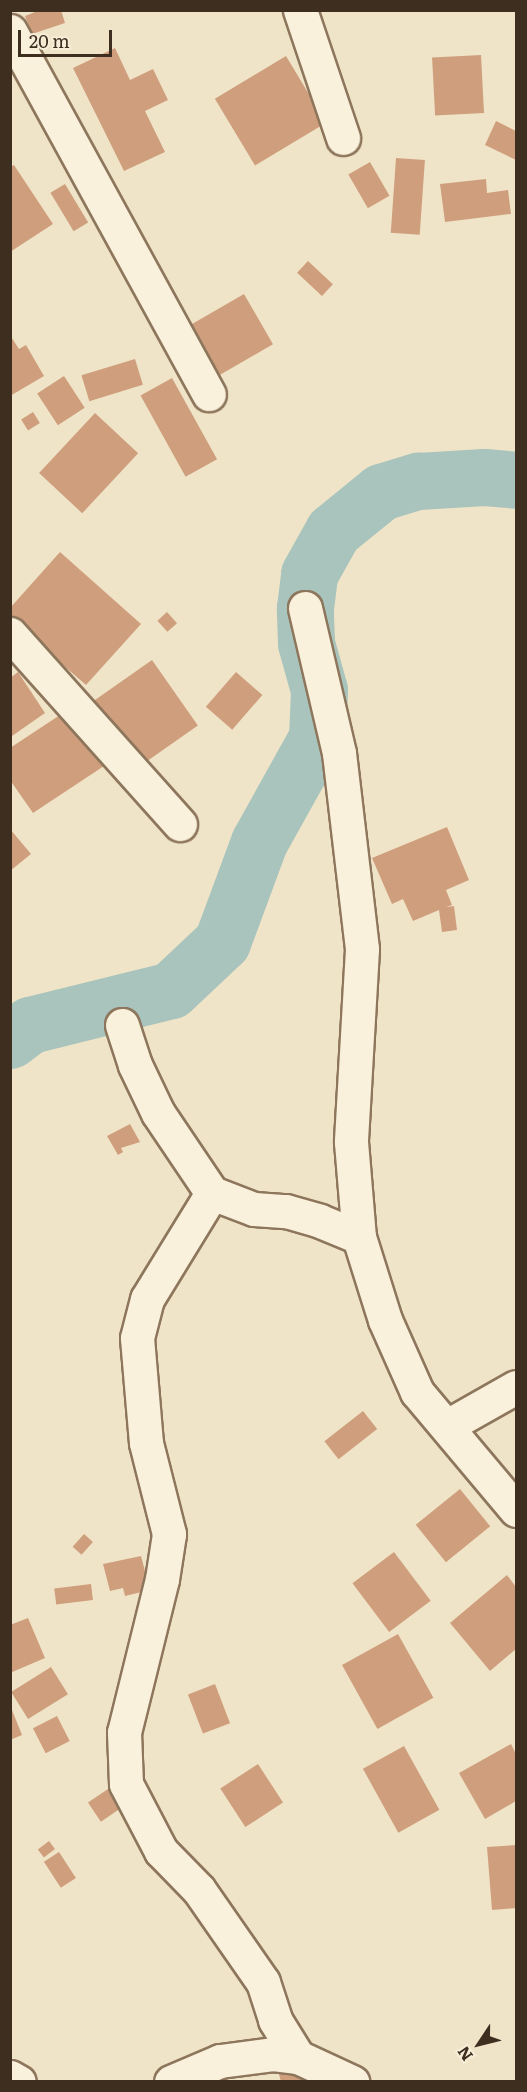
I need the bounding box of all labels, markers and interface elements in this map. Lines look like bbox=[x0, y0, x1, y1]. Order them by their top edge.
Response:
scale bar bbox=[21, 18, 116, 56]
text: 20 m bbox=[29, 27, 70, 54]
north arrow bbox=[449, 2014, 509, 2074]
text: N bbox=[451, 2042, 478, 2067]

